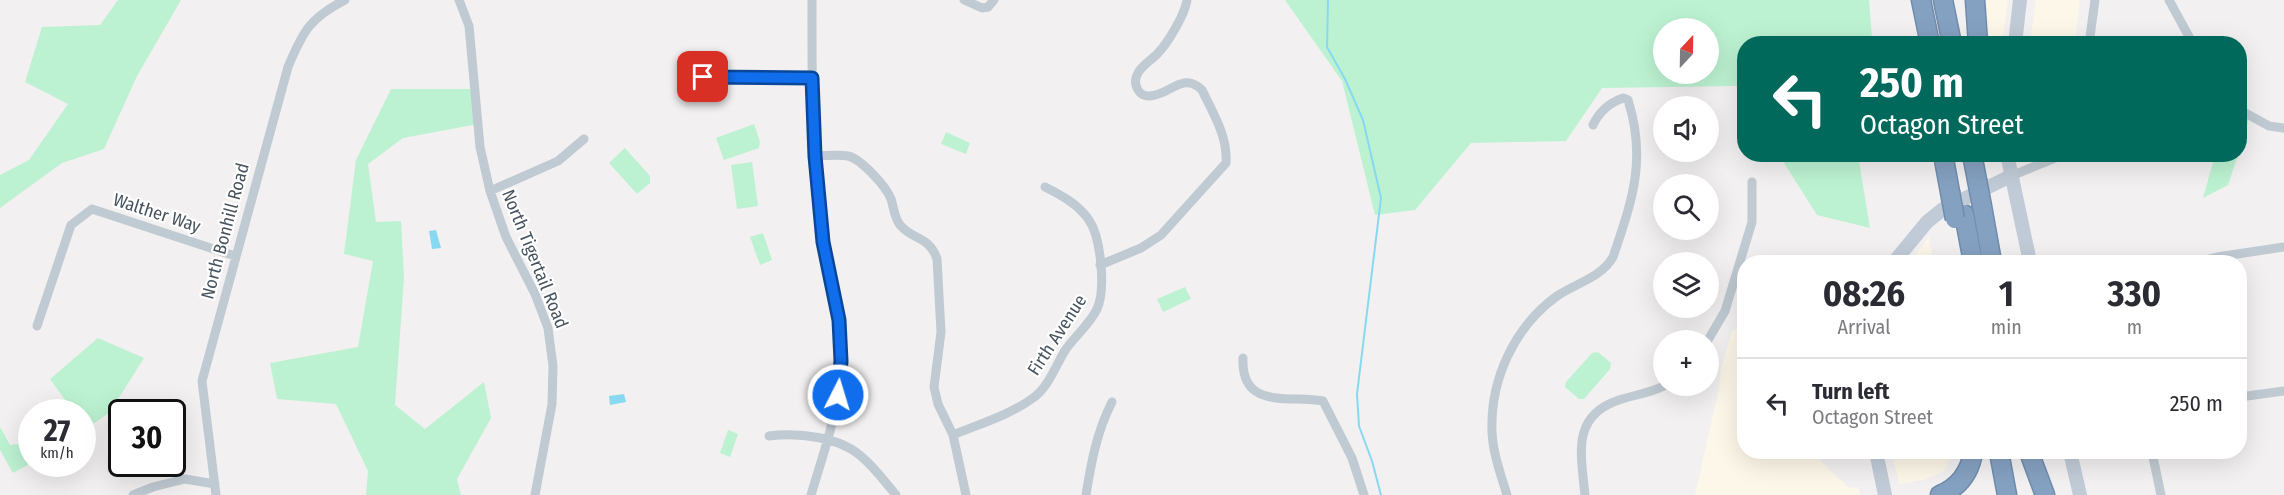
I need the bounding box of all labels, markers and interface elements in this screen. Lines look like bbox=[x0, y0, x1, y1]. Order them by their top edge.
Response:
north arrow bbox=[1653, 18, 1719, 84]
map controls bbox=[1653, 18, 1719, 396]
pin bbox=[677, 51, 728, 102]
text: 250 m bbox=[1860, 58, 1964, 108]
icon: arrive bbox=[686, 60, 719, 93]
icon: left bbox=[1761, 60, 1839, 138]
button: sound bbox=[1653, 96, 1719, 162]
text: Octagon Street bbox=[1860, 109, 2024, 141]
street label: North Bonhill Road bbox=[196, 160, 254, 302]
button: search bbox=[1653, 174, 1719, 240]
street label: North Tigertail Road bbox=[497, 186, 573, 332]
street label: Walther Way bbox=[110, 189, 204, 237]
button: layers bbox=[1653, 252, 1719, 318]
text: 08:26 bbox=[1823, 272, 1905, 316]
text: 1 bbox=[1999, 272, 2014, 316]
text: 330 bbox=[2108, 272, 2161, 316]
street label: Firth Avenue bbox=[1023, 290, 1091, 379]
text: Arrival bbox=[1837, 315, 1890, 339]
text: min bbox=[1991, 315, 2022, 339]
text: m bbox=[2127, 315, 2142, 339]
button: + bbox=[1653, 330, 1719, 396]
position arrow bbox=[806, 363, 870, 427]
text: Turn left bbox=[1812, 378, 1890, 405]
icon: left bbox=[1761, 387, 1794, 420]
text: 250 m bbox=[2170, 390, 2223, 417]
speed limit sign: 30 bbox=[108, 399, 186, 477]
text: Octagon Street bbox=[1812, 405, 1933, 429]
text: 27 bbox=[44, 413, 70, 449]
text: km/h bbox=[40, 444, 74, 462]

